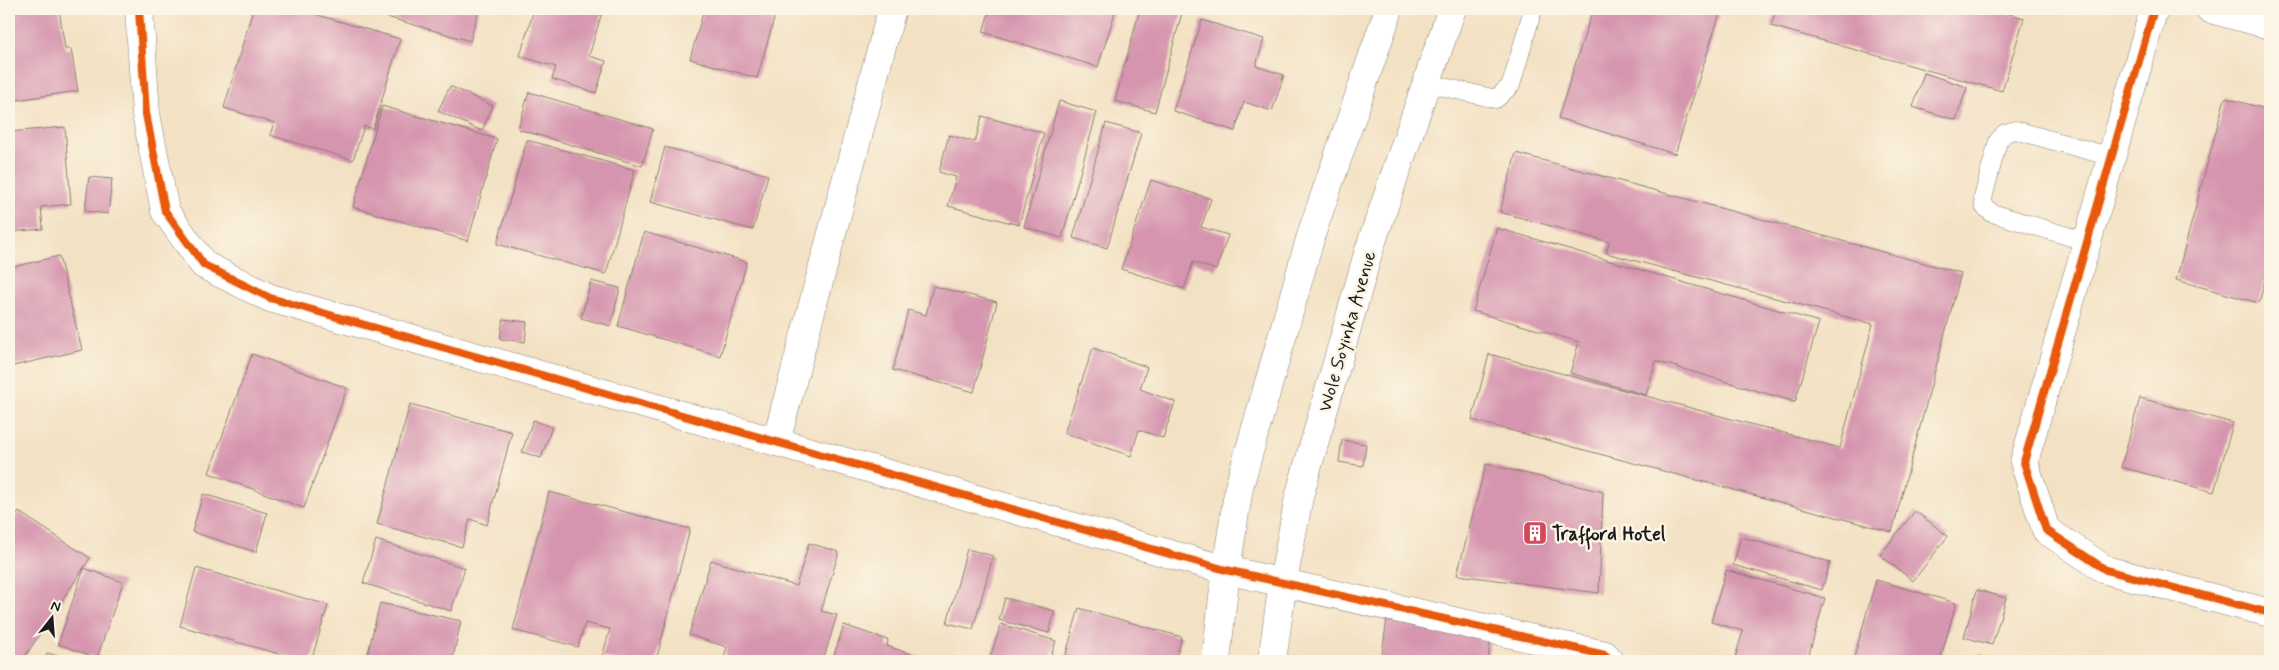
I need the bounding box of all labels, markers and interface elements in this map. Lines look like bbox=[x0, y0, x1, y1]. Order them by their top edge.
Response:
street label: Wole Soyinka Avenue bbox=[1312, 248, 1383, 415]
building icon: Trafford Hotel bbox=[1522, 520, 1548, 546]
place label: Trafford Hotel bbox=[1552, 522, 1666, 550]
north arrow bbox=[28, 592, 78, 642]
text: N bbox=[48, 597, 63, 616]

